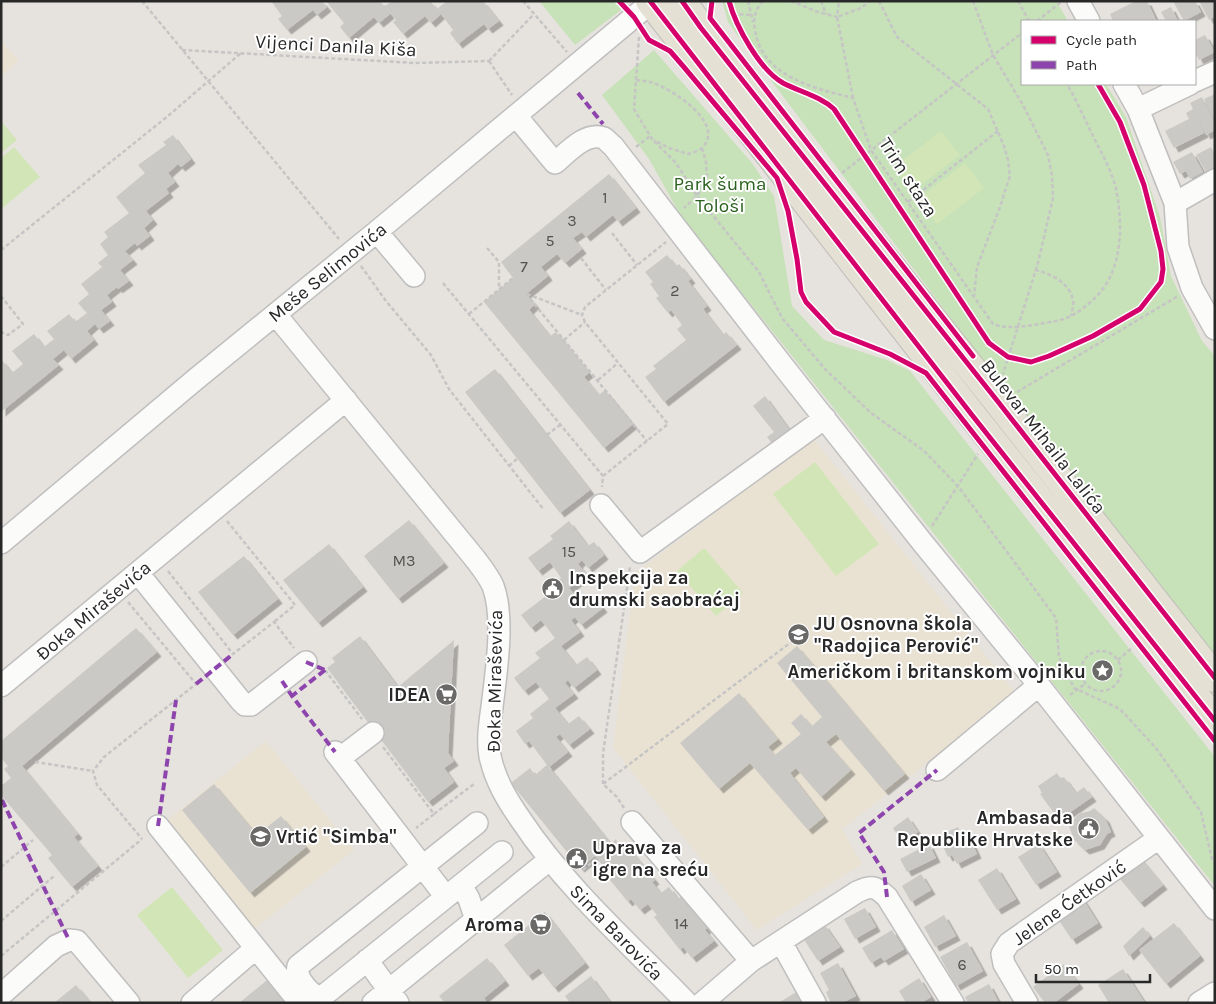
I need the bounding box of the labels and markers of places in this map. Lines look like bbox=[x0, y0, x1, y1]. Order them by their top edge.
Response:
place label: Inspekcija za drumski saobraćaj bbox=[569, 567, 740, 611]
public building icon: Inspekcija za drumski saobraćaj bbox=[541, 576, 565, 600]
place label: JU Osnovna škola "Radojica Perović" bbox=[814, 613, 978, 657]
school or university icon: JU Osnovna škola "Radojica Perović" bbox=[786, 622, 810, 646]
place icon: Američkom i britanskom vojniku bbox=[1090, 659, 1114, 683]
place label: Američkom i britanskom vojniku bbox=[788, 661, 1086, 683]
supermarket icon: IDEA bbox=[434, 682, 458, 706]
place label: IDEA bbox=[388, 684, 430, 706]
place label: Ambasada Republike Hrvatske bbox=[897, 807, 1073, 851]
public building icon: Ambasada Republike Hrvatske bbox=[1077, 816, 1101, 840]
school or university icon: Vrtić "Simba" bbox=[248, 824, 272, 848]
place label: Vrtić "Simba" bbox=[276, 826, 397, 848]
place label: Uprava za igre na sreću bbox=[592, 837, 709, 881]
public building icon: Uprava za igre na sreću bbox=[564, 846, 588, 870]
supermarket icon: Aroma bbox=[528, 912, 552, 936]
place label: Aroma bbox=[465, 914, 524, 936]

